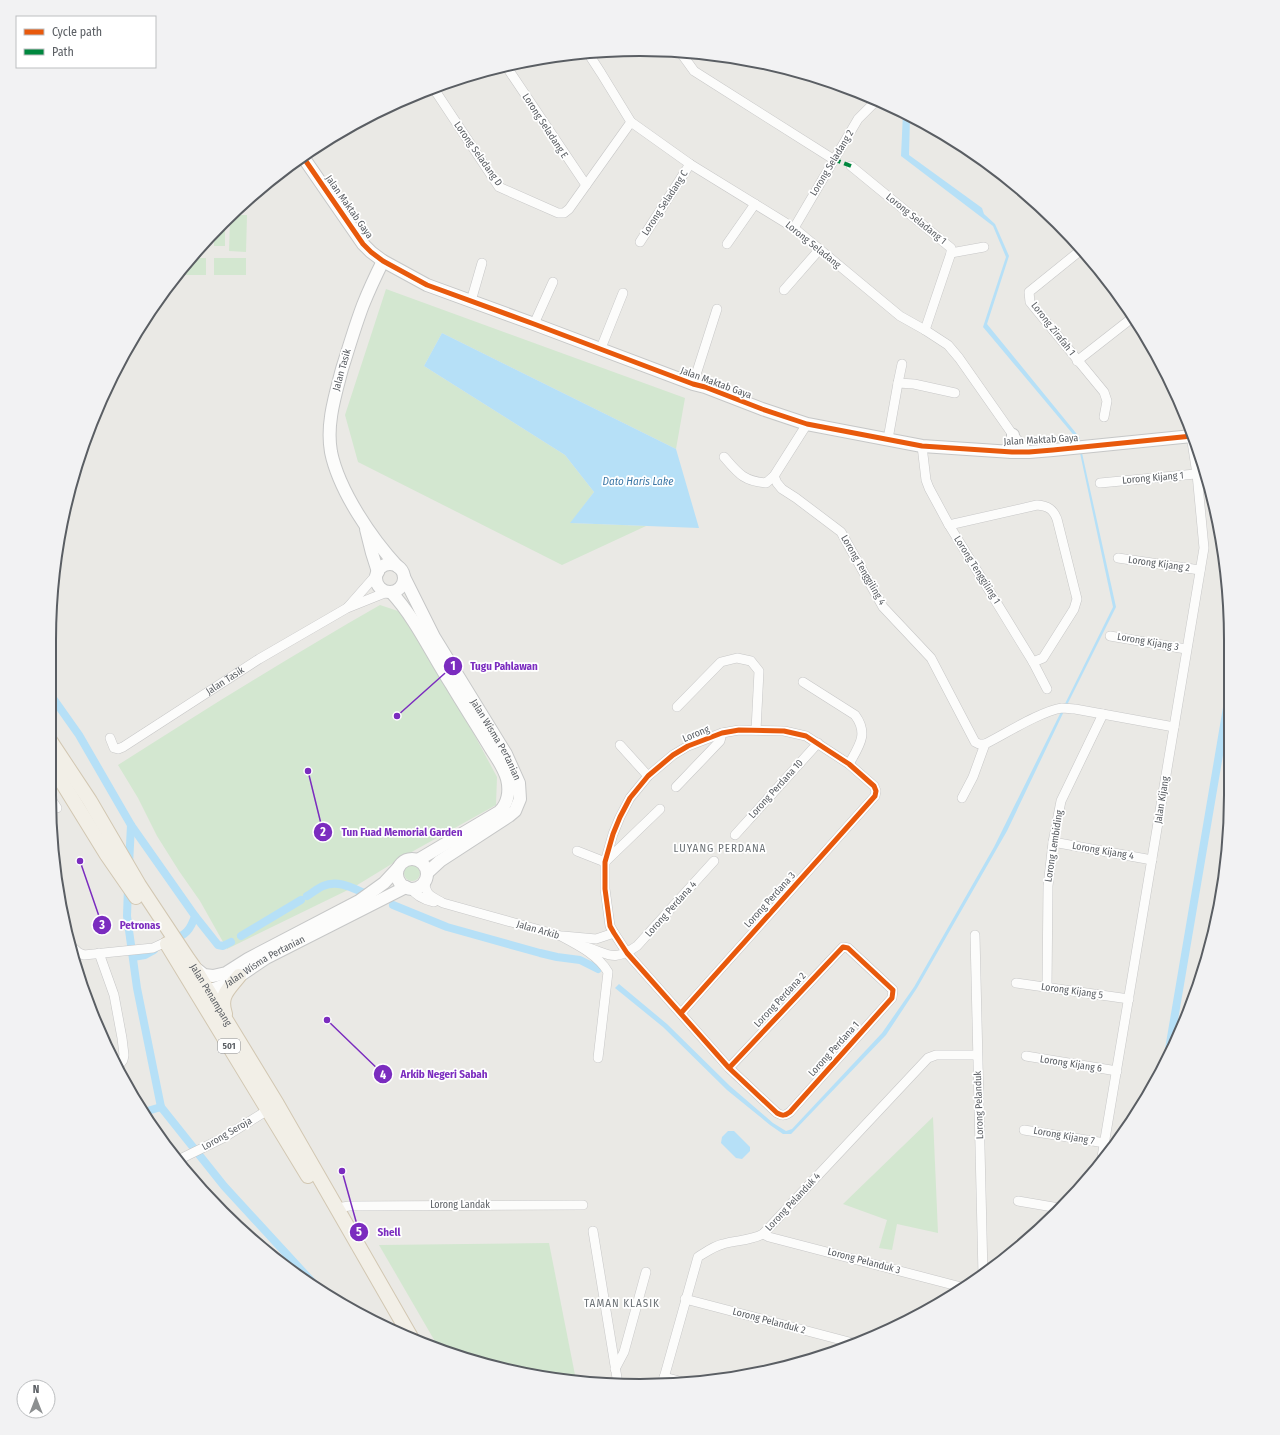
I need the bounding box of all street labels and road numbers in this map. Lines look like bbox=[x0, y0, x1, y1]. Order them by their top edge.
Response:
street label: Lorong Seladang E bbox=[520, 91, 571, 161]
street label: Lorong Seladang D bbox=[451, 119, 505, 189]
street label: Lorong Seladang 2 bbox=[808, 127, 857, 198]
street label: Lorong Seladang C bbox=[639, 168, 691, 238]
street label: Jalan Maktab Gaya bbox=[323, 173, 375, 241]
street label: Lorong Seladang 1 bbox=[883, 191, 949, 247]
street label: Lorong Seladang bbox=[783, 219, 843, 271]
street label: Lorong Zirafah 1 bbox=[1028, 300, 1078, 358]
street label: Jalan Tasik bbox=[330, 347, 354, 392]
street label: Jalan Maktab Gaya bbox=[679, 365, 753, 401]
street label: Jalan Maktab Gaya bbox=[1003, 432, 1079, 448]
street label: Lorong Kijang 1 bbox=[1122, 469, 1184, 487]
street label: Lorong Tenggiling 4 bbox=[838, 533, 888, 607]
street label: Lorong Tenggiling 1 bbox=[951, 534, 1003, 606]
street label: Lorong Kijang 2 bbox=[1127, 554, 1191, 574]
street label: Lorong Kijang 3 bbox=[1116, 631, 1180, 653]
street label: Jalan Tasik bbox=[204, 664, 247, 698]
street label: Jalan Wisma Pertanian bbox=[468, 697, 523, 782]
street label: Lorong bbox=[681, 723, 711, 745]
street label: Lorong Perdana 10 bbox=[746, 757, 806, 821]
street label: Jalan Kijang bbox=[1152, 775, 1172, 825]
street label: Lorong Lembiding bbox=[1042, 809, 1066, 883]
street label: Lorong Kijang 4 bbox=[1071, 840, 1135, 862]
street label: Lorong Perdana 3 bbox=[742, 869, 798, 930]
street label: Lorong Perdana 4 bbox=[643, 879, 699, 939]
street label: Jalan Arkib bbox=[515, 918, 561, 942]
street label: Jalan Wisma Pertanian bbox=[223, 933, 307, 990]
street label: Jalan Penampang bbox=[187, 962, 234, 1029]
street label: Lorong Perdana 2 bbox=[752, 970, 809, 1030]
street label: Lorong Kijang 5 bbox=[1040, 981, 1104, 1001]
street label: Lorong Perdana 1 bbox=[806, 1019, 862, 1079]
road number: 501 bbox=[218, 1039, 240, 1053]
street label: Lorong Kijang 6 bbox=[1039, 1053, 1103, 1075]
street label: Lorong Pelanduk bbox=[972, 1070, 986, 1139]
street label: Lorong Seroja bbox=[200, 1115, 254, 1153]
street label: Lorong Kijang 7 bbox=[1032, 1125, 1096, 1147]
street label: Lorong Pelanduk 4 bbox=[763, 1170, 823, 1234]
street label: Lorong Landak bbox=[430, 1199, 490, 1211]
street label: Lorong Pelanduk 3 bbox=[826, 1245, 902, 1277]
street label: Lorong Pelanduk 2 bbox=[731, 1306, 807, 1337]

